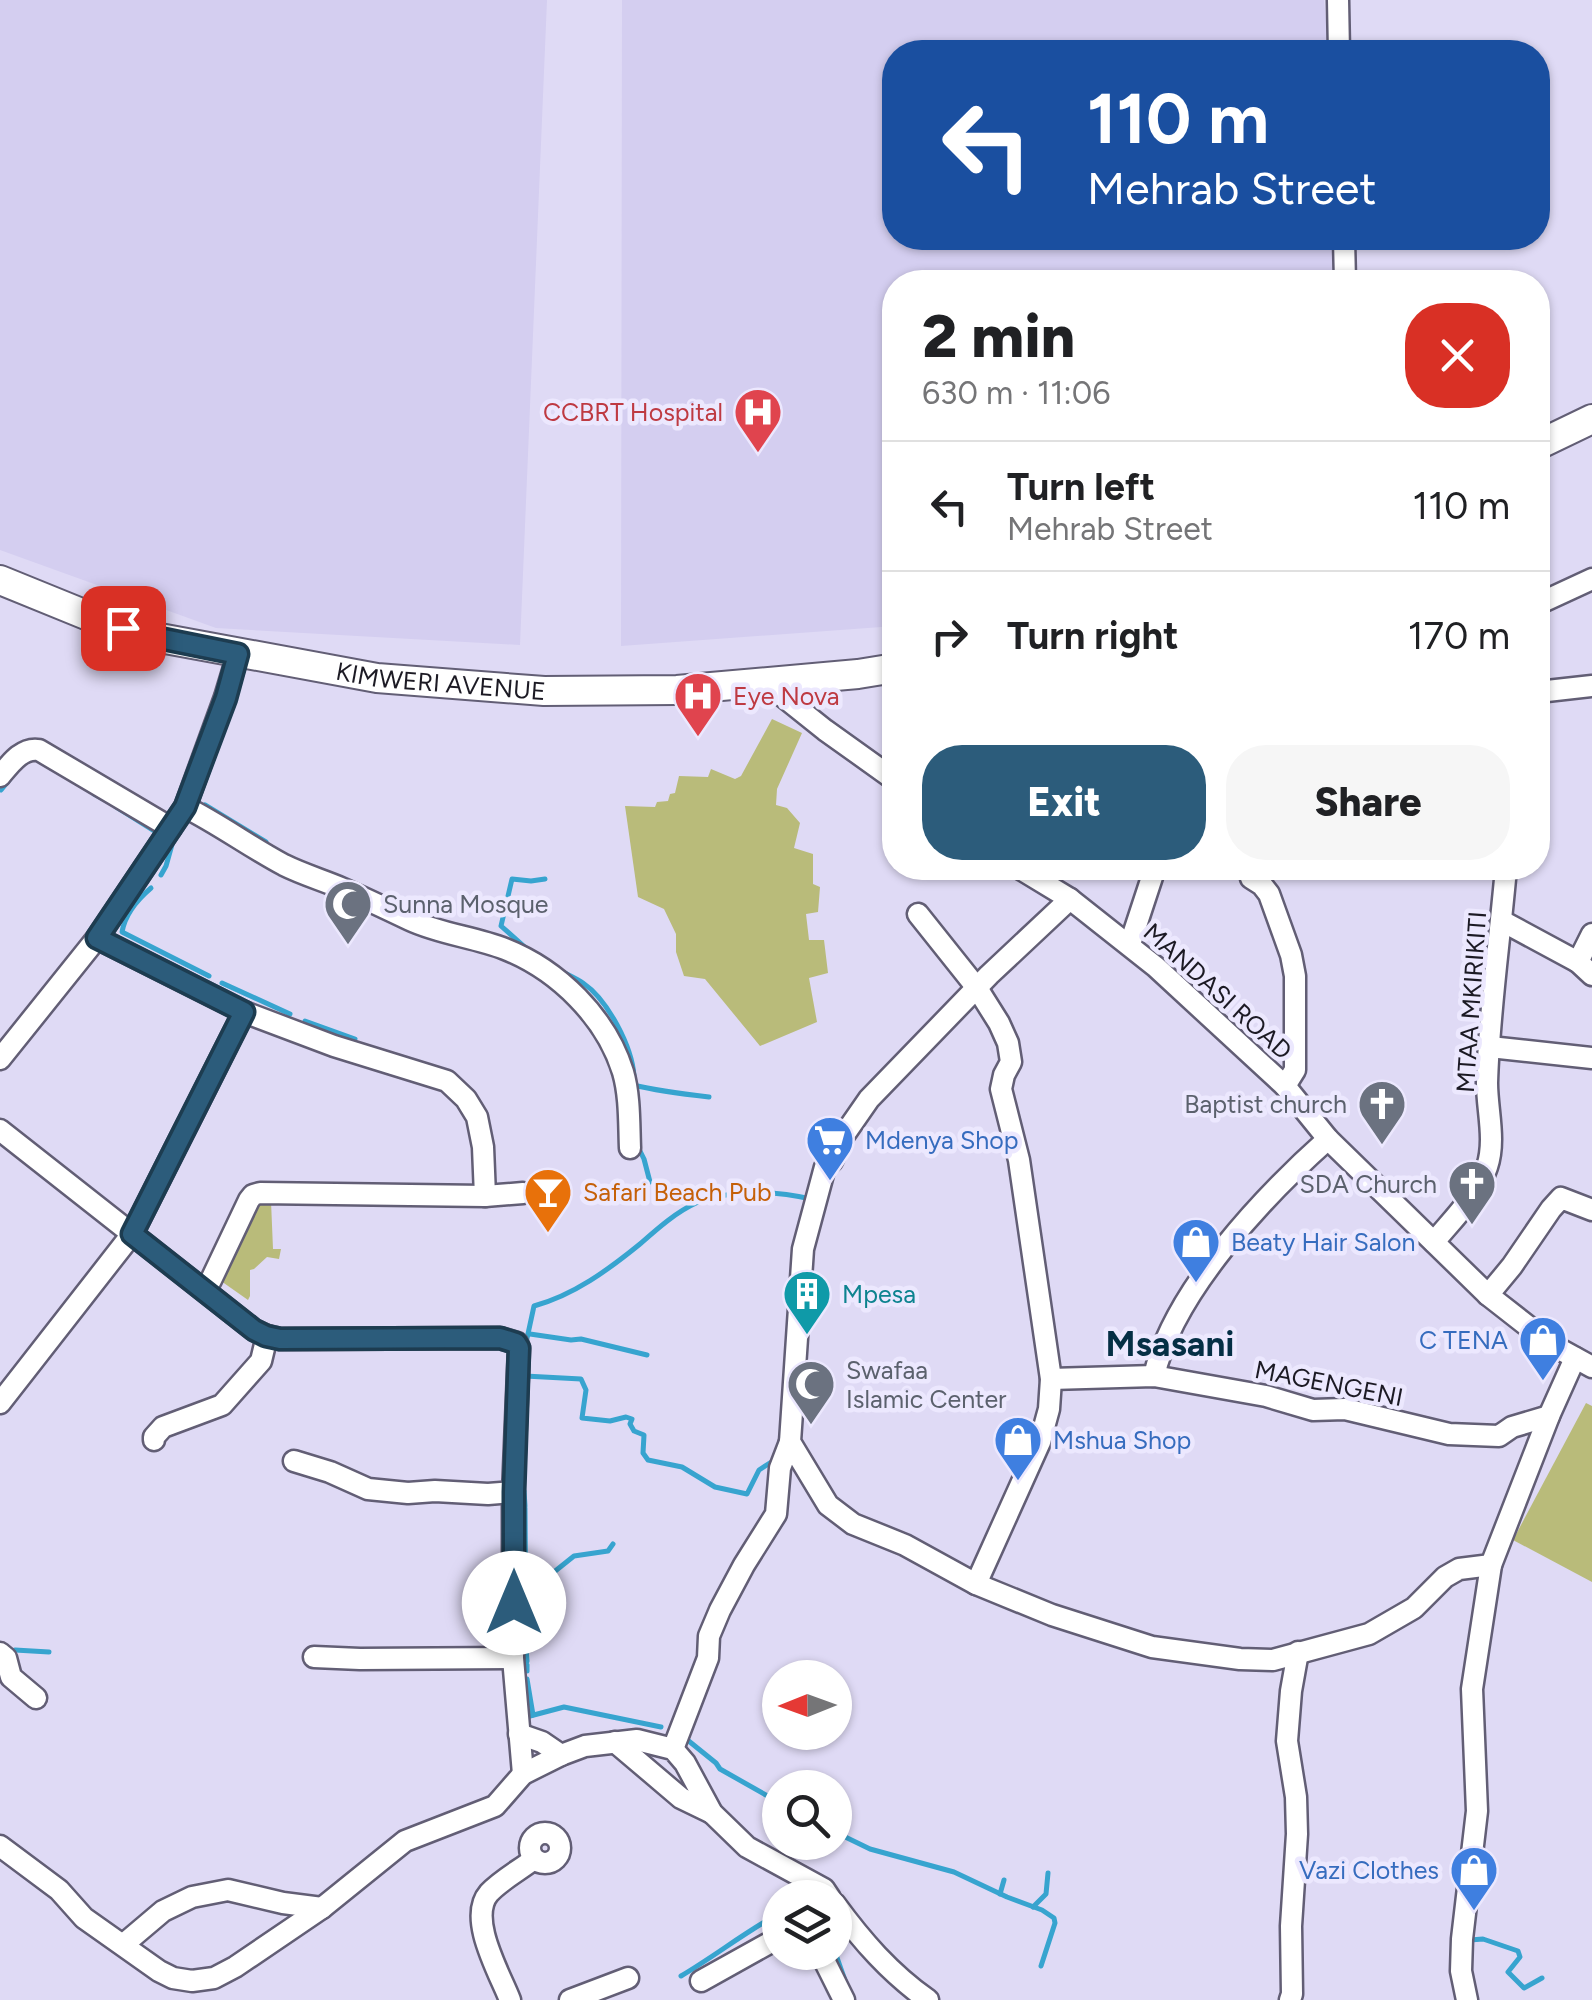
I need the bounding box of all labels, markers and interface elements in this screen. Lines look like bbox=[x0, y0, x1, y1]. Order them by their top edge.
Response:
text: 110 m bbox=[1087, 76, 1269, 161]
icon: left bbox=[922, 80, 1052, 210]
text: Mehrab Street bbox=[1087, 161, 1376, 215]
text: 2 min bbox=[922, 300, 1075, 372]
button: close bbox=[1405, 303, 1510, 408]
text: 630 m · 11:06 bbox=[922, 374, 1110, 412]
hospital icon: CCBRT Hospital bbox=[732, 386, 784, 454]
place label: CCBRT Hospital bbox=[543, 397, 723, 427]
text: Turn left bbox=[1007, 464, 1155, 510]
icon: left bbox=[922, 479, 977, 534]
text: 110 m bbox=[1413, 483, 1510, 529]
text: Mehrab Street bbox=[1007, 510, 1213, 548]
pin bbox=[81, 586, 166, 671]
icon: arrive bbox=[96, 601, 151, 656]
icon: right bbox=[922, 609, 977, 664]
text: Turn right bbox=[1007, 613, 1179, 659]
text: 170 m bbox=[1408, 613, 1510, 659]
street label: KIMWERI AVENUE bbox=[334, 656, 547, 706]
hospital icon: Eye Nova bbox=[672, 670, 724, 738]
place label: Eye Nova bbox=[733, 681, 839, 711]
button: Exit bbox=[922, 745, 1206, 860]
button: Share bbox=[1226, 745, 1510, 860]
mosque icon: Sunna Mosque bbox=[322, 878, 374, 946]
place label: Sunna Mosque bbox=[383, 889, 548, 919]
street label: MTAA MKIRIKITI bbox=[1450, 910, 1492, 1094]
street label: MANDASI ROAD bbox=[1138, 917, 1298, 1065]
church icon: Baptist church bbox=[1356, 1078, 1408, 1146]
place label: Baptist church bbox=[1184, 1089, 1347, 1119]
supermarket icon: Mdenya Shop bbox=[804, 1114, 856, 1182]
place label: Mdenya Shop bbox=[865, 1125, 1019, 1155]
church icon: SDA Church bbox=[1446, 1158, 1498, 1226]
bar icon: Safari Beach Pub bbox=[522, 1166, 574, 1234]
place label: SDA Church bbox=[1299, 1169, 1437, 1199]
place label: Safari Beach Pub bbox=[583, 1177, 772, 1207]
shop icon: Beaty Hair Salon bbox=[1170, 1216, 1222, 1284]
place label: Beaty Hair Salon bbox=[1231, 1227, 1415, 1257]
building icon: Mpesa bbox=[781, 1268, 833, 1336]
place label: Mpesa bbox=[842, 1279, 916, 1309]
shop icon: C TENA bbox=[1517, 1314, 1569, 1382]
district label: Msasani bbox=[1106, 1323, 1234, 1365]
place label: C TENA bbox=[1419, 1325, 1508, 1355]
street label: MAGENGENI bbox=[1252, 1354, 1406, 1412]
place label: Swafaa Islamic Center bbox=[846, 1355, 1007, 1414]
mosque icon: Swafaa Islamic Center bbox=[785, 1358, 837, 1426]
shop icon: Mshua Shop bbox=[992, 1414, 1044, 1482]
place label: Mshua Shop bbox=[1053, 1425, 1191, 1455]
position arrow bbox=[462, 1551, 566, 1655]
north arrow bbox=[762, 1660, 852, 1750]
map controls bbox=[762, 1660, 852, 1970]
button: search bbox=[762, 1770, 852, 1860]
shop icon: Vazi Clothes bbox=[1448, 1844, 1500, 1912]
place label: Vazi Clothes bbox=[1299, 1855, 1439, 1885]
button: layers bbox=[762, 1880, 852, 1970]

